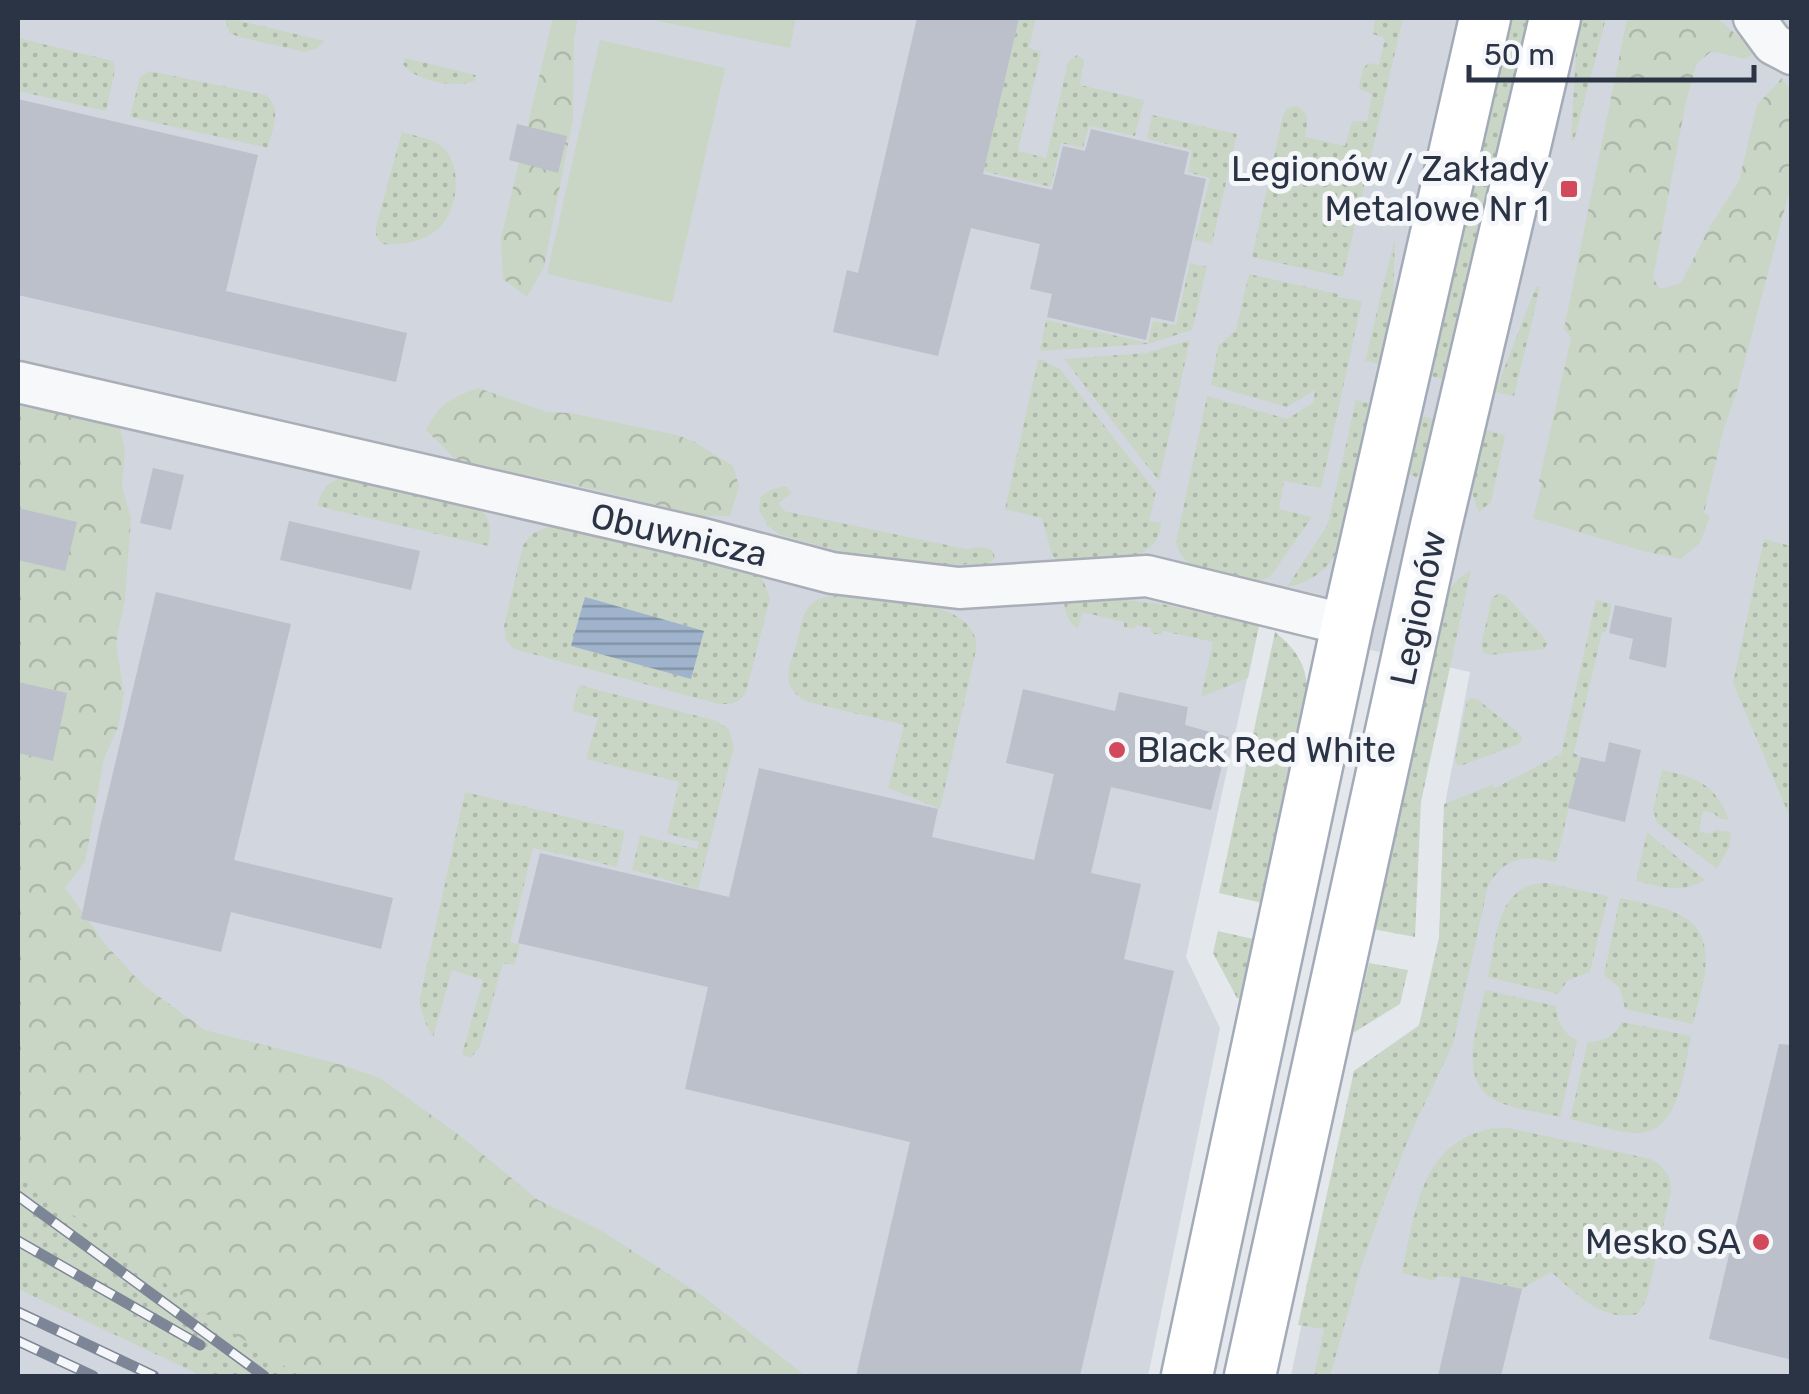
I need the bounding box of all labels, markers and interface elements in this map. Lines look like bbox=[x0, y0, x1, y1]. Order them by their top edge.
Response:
scale bar bbox=[1469, 20, 1754, 82]
text: 50 m bbox=[1484, 37, 1555, 73]
place label: Legionów / Zakłady Metalowe Nr 1 bbox=[1231, 148, 1549, 230]
marker: Legionów / Zakłady Metalowe Nr 1 bbox=[1558, 178, 1580, 200]
street label: Obuwnicza bbox=[587, 494, 771, 576]
street label: Legionów bbox=[1381, 527, 1455, 689]
place label: Black Red White bbox=[1137, 729, 1396, 771]
marker: Black Red White bbox=[1106, 739, 1128, 761]
place label: Mesko SA bbox=[1585, 1221, 1741, 1263]
marker: Mesko SA bbox=[1750, 1231, 1772, 1253]

